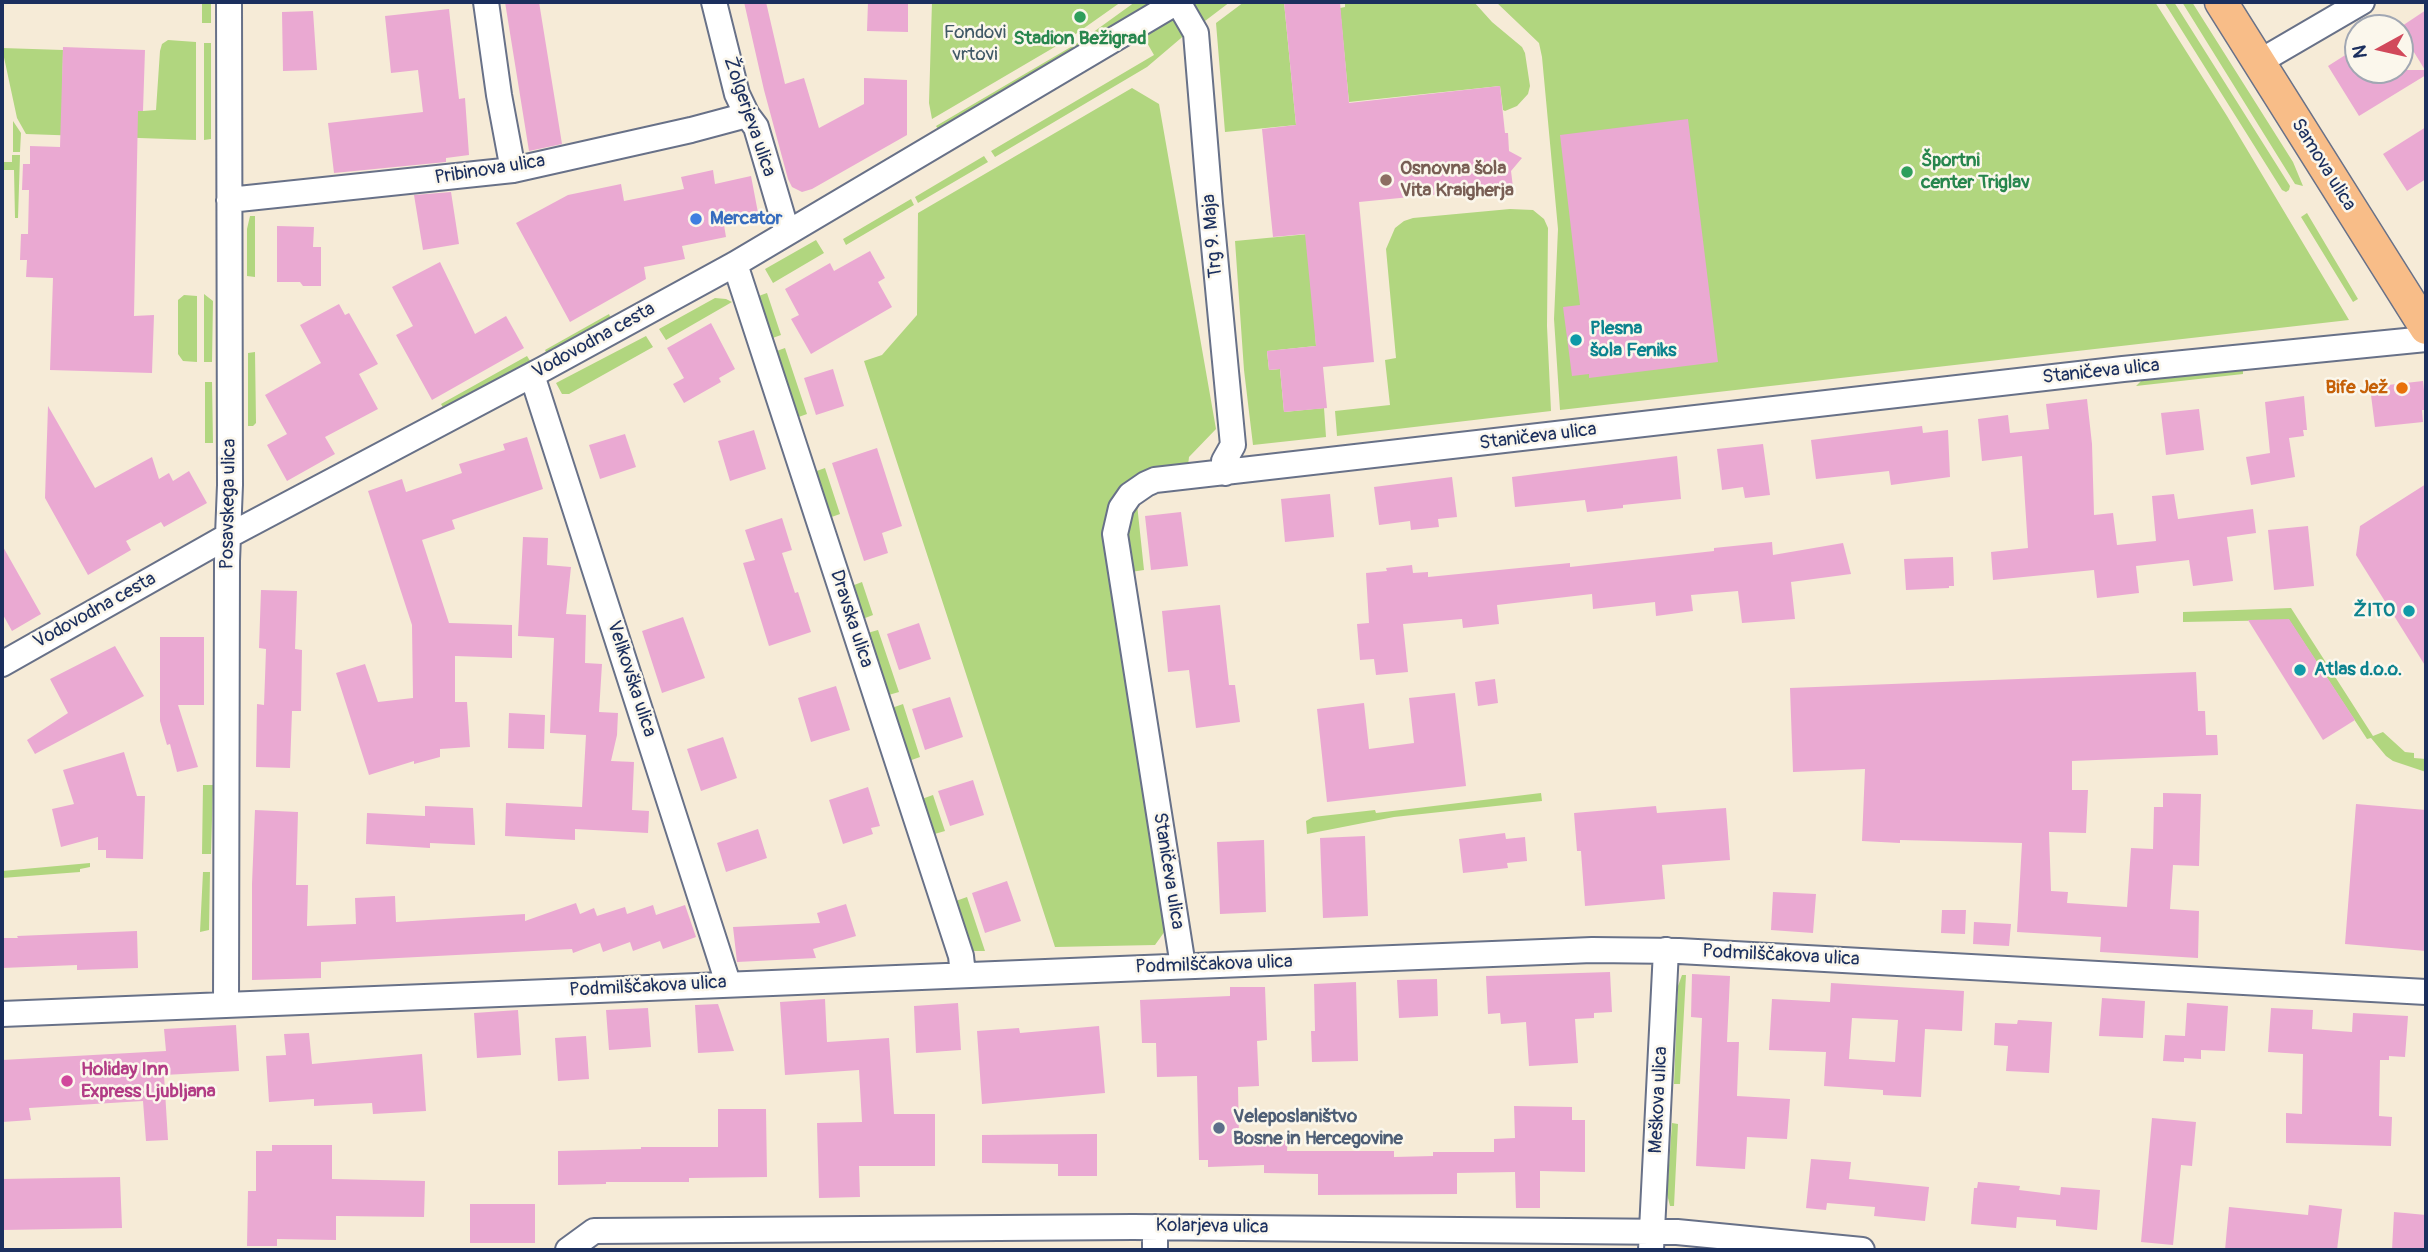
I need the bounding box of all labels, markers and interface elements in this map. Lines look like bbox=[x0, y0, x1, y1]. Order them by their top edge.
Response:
marker: Stadion Bežigrad bbox=[1072, 9, 1088, 25]
north arrow bbox=[2344, 14, 2414, 84]
park label: Fondovi vrtovi bbox=[944, 22, 1006, 66]
place label: Stadion Bežigrad bbox=[1013, 28, 1147, 50]
text: N bbox=[2347, 44, 2373, 60]
street label: Žolgerjeva ulica bbox=[718, 54, 780, 180]
street label: Samova ulica bbox=[2286, 115, 2360, 215]
street label: Pribinova ulica bbox=[433, 150, 547, 190]
place label: Športni center Triglav bbox=[1921, 150, 2030, 194]
place label: Osnovna šola Vita Kraigherja bbox=[1400, 158, 1514, 202]
marker: Športni center Triglav bbox=[1899, 164, 1915, 180]
marker: Osnovna šola Vita Kraigherja bbox=[1378, 172, 1394, 188]
street label: Trg 9. Maja bbox=[1198, 193, 1228, 279]
place label: Mercator bbox=[710, 208, 782, 230]
marker: Mercator bbox=[688, 211, 704, 227]
street label: Vodovodna cesta bbox=[529, 298, 659, 384]
place label: Plesna šola Feniks bbox=[1590, 318, 1677, 362]
marker: Plesna šola Feniks bbox=[1568, 332, 1584, 348]
street label: Staničeva ulica bbox=[2041, 355, 2161, 389]
place label: Bife Jež bbox=[2325, 377, 2388, 399]
marker: Bife Jež bbox=[2394, 380, 2410, 396]
street label: Staničeva ulica bbox=[1478, 419, 1598, 455]
street label: Posavskega ulica bbox=[216, 438, 242, 570]
street label: Dravska ulica bbox=[824, 567, 878, 671]
street label: Vodovodna cesta bbox=[30, 568, 160, 654]
place label: ŽITO bbox=[2354, 600, 2395, 622]
marker: ŽITO bbox=[2401, 603, 2417, 619]
street label: Velikovška ulica bbox=[602, 618, 660, 740]
place label: Atlas d.o.o. bbox=[2314, 659, 2402, 681]
marker: Atlas d.o.o. bbox=[2292, 662, 2308, 678]
street label: Staničeva ulica bbox=[1148, 811, 1188, 931]
street label: Podmilščakova ulica bbox=[1702, 940, 1860, 972]
street label: Podmilščakova ulica bbox=[1135, 951, 1293, 979]
street label: Podmilščakova ulica bbox=[569, 971, 727, 1003]
street label: Meškova ulica bbox=[1645, 1046, 1673, 1154]
place label: Holiday Inn Express Ljubljana bbox=[81, 1059, 216, 1103]
marker: Holiday Inn Express Ljubljana bbox=[59, 1073, 75, 1089]
place label: Veleposlaništvo Bosne in Hercegovine bbox=[1233, 1106, 1403, 1150]
marker: Veleposlaništvo Bosne in Hercegovine bbox=[1211, 1120, 1227, 1136]
street label: Kolarjeva ulica bbox=[1155, 1215, 1269, 1239]

